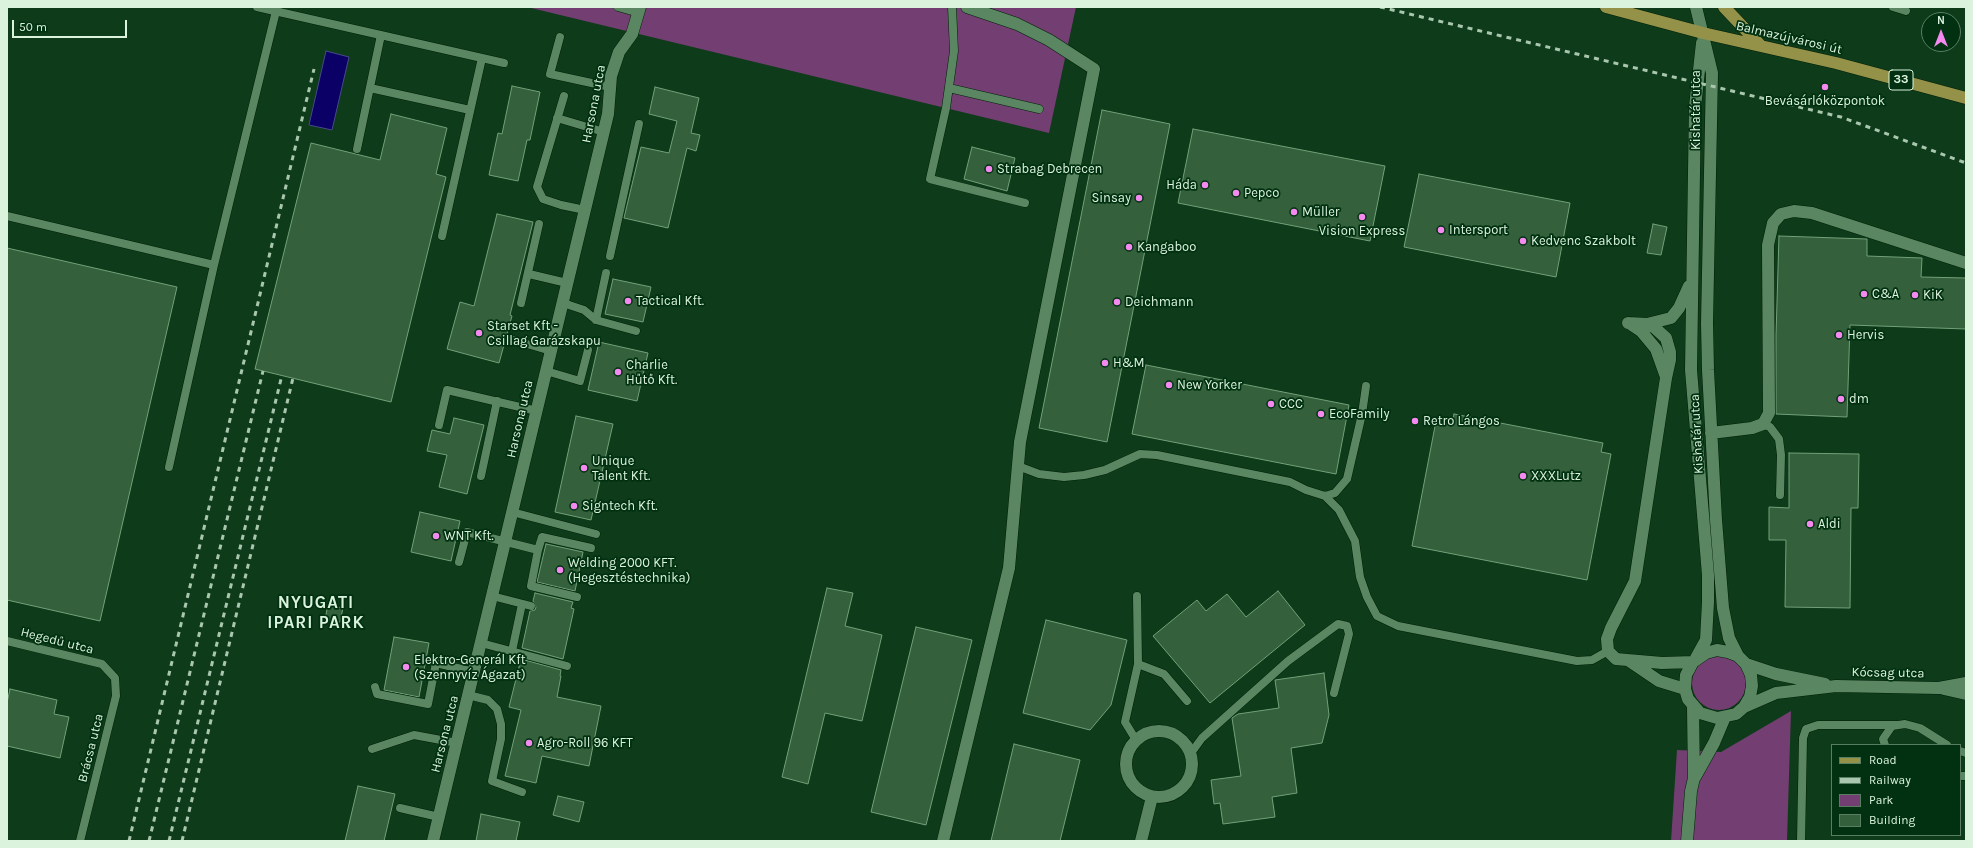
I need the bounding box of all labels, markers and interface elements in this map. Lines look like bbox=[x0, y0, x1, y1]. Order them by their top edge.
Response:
scale bar bbox=[14, 12, 129, 38]
north arrow bbox=[1921, 12, 1961, 52]
text: N bbox=[1937, 14, 1945, 27]
street label: Balmazújvárosi út bbox=[1734, 18, 1844, 58]
text: 50 m bbox=[19, 20, 47, 34]
street label: Harsona utca bbox=[579, 64, 609, 144]
street label: Kishatár utca bbox=[1688, 70, 1704, 150]
road number: 33 bbox=[1889, 70, 1913, 90]
marker: Bevásárlóközpontok bbox=[1820, 82, 1830, 92]
place label: Bevásárlóközpontok bbox=[1765, 93, 1885, 109]
place label: Strabag Debrecen bbox=[997, 161, 1102, 177]
marker: Strabag Debrecen bbox=[984, 164, 994, 174]
place label: Háda bbox=[1166, 177, 1197, 193]
marker: Háda bbox=[1200, 180, 1210, 190]
place label: Pepco bbox=[1244, 185, 1279, 201]
marker: Pepco bbox=[1231, 188, 1241, 198]
place label: Sinsay bbox=[1091, 190, 1131, 206]
marker: Sinsay bbox=[1134, 193, 1144, 203]
place label: Müller bbox=[1302, 204, 1340, 220]
marker: Müller bbox=[1289, 207, 1299, 217]
marker: Vision Express bbox=[1357, 212, 1367, 222]
place label: Intersport bbox=[1449, 222, 1508, 238]
place label: Vision Express bbox=[1319, 223, 1405, 239]
marker: Intersport bbox=[1436, 225, 1446, 235]
place label: Kedvenc Szakbolt bbox=[1531, 233, 1636, 249]
marker: Kedvenc Szakbolt bbox=[1518, 236, 1528, 246]
place label: Kangaboo bbox=[1137, 239, 1196, 255]
marker: Kangaboo bbox=[1124, 242, 1134, 252]
place label: C&A bbox=[1872, 286, 1899, 302]
place label: KiK bbox=[1923, 287, 1943, 303]
marker: C&A bbox=[1859, 289, 1869, 299]
marker: KiK bbox=[1910, 290, 1920, 300]
place label: Tactical Kft. bbox=[636, 293, 704, 309]
place label: Deichmann bbox=[1125, 294, 1194, 310]
marker: Tactical Kft. bbox=[623, 296, 633, 306]
marker: Deichmann bbox=[1112, 297, 1122, 307]
place label: Starset Kft - Csillag Garázskapu bbox=[487, 318, 601, 349]
place label: Hervis bbox=[1847, 327, 1884, 343]
marker: Starset Kft - Csillag Garázskapu bbox=[474, 328, 484, 338]
marker: Hervis bbox=[1834, 330, 1844, 340]
place label: H&M bbox=[1113, 355, 1145, 371]
place label: Charlie Hűtő Kft. bbox=[626, 357, 677, 388]
marker: H&M bbox=[1100, 358, 1110, 368]
marker: Charlie Hűtő Kft. bbox=[613, 367, 623, 377]
place label: New Yorker bbox=[1177, 377, 1242, 393]
street label: Harsona utca bbox=[503, 379, 537, 459]
marker: New Yorker bbox=[1164, 380, 1174, 390]
place label: dm bbox=[1849, 391, 1869, 407]
street label: Kishatár utca bbox=[1687, 394, 1707, 474]
marker: dm bbox=[1836, 394, 1846, 404]
place label: CCC bbox=[1279, 396, 1303, 412]
marker: CCC bbox=[1266, 399, 1276, 409]
place label: EcoFamily bbox=[1329, 406, 1390, 422]
marker: EcoFamily bbox=[1316, 409, 1326, 419]
place label: Retro Lángos bbox=[1423, 413, 1500, 429]
marker: Retro Lángos bbox=[1410, 416, 1420, 426]
place label: Unique Talent Kft. bbox=[592, 453, 650, 484]
marker: Unique Talent Kft. bbox=[579, 463, 589, 473]
place label: XXXLutz bbox=[1531, 468, 1581, 484]
marker: XXXLutz bbox=[1518, 471, 1528, 481]
place label: Signtech Kft. bbox=[582, 498, 658, 514]
marker: Signtech Kft. bbox=[569, 501, 579, 511]
place label: Aldi bbox=[1818, 516, 1841, 532]
marker: Aldi bbox=[1805, 519, 1815, 529]
place label: WNT Kft. bbox=[444, 528, 494, 544]
marker: WNT Kft. bbox=[431, 531, 441, 541]
place label: Welding 2000 KFT. (Hegesztéstechnika) bbox=[568, 555, 690, 586]
marker: Welding 2000 KFT. (Hegesztéstechnika) bbox=[555, 565, 565, 575]
district label: NYUGATI IPARI PARK bbox=[267, 593, 365, 633]
street label: Hegedű utca bbox=[19, 624, 95, 658]
place label: Elektro-Generál Kft (Szennyvíz Ágazat) bbox=[414, 652, 526, 683]
marker: Elektro-Generál Kft (Szennyvíz Ágazat) bbox=[401, 662, 411, 672]
street label: Kócsag utca bbox=[1851, 665, 1925, 681]
street label: Harsona utca bbox=[428, 694, 462, 774]
street label: Brácsa utca bbox=[75, 712, 107, 784]
place label: Agro-Roll 96 KFT bbox=[537, 735, 633, 751]
marker: Agro-Roll 96 KFT bbox=[524, 738, 534, 748]
legend bbox=[1831, 744, 1961, 836]
text: Road bbox=[1869, 753, 1897, 767]
text: Railway bbox=[1869, 773, 1911, 787]
text: Park bbox=[1869, 793, 1893, 807]
text: Building bbox=[1869, 813, 1915, 827]

